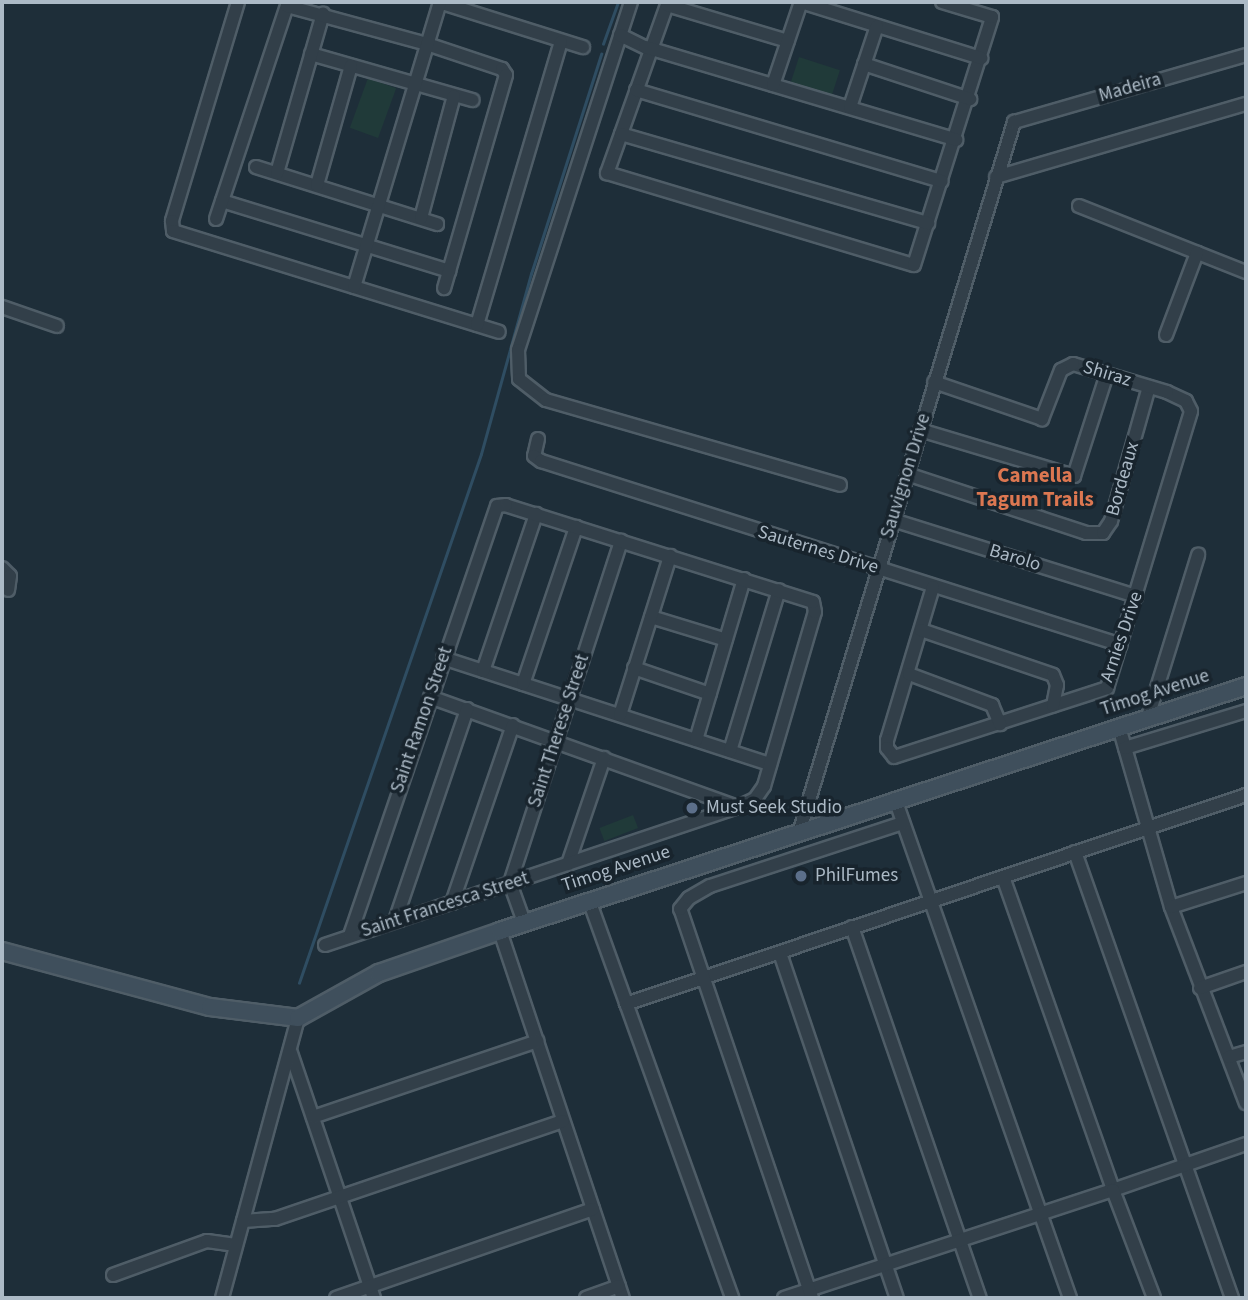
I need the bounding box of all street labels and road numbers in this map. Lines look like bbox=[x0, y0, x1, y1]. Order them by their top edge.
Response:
street label: Madeira bbox=[1096, 68, 1164, 108]
street label: Shiraz bbox=[1080, 356, 1134, 392]
street label: Sauvignon Drive bbox=[876, 411, 936, 541]
street label: Bordeaux bbox=[1102, 439, 1144, 519]
street label: Sauternes Drive bbox=[755, 521, 881, 579]
street label: Barolo bbox=[987, 539, 1043, 577]
street label: Arnies Drive bbox=[1096, 589, 1148, 685]
street label: Saint Ramon Street bbox=[386, 644, 458, 796]
street label: Saint Therese Street bbox=[524, 652, 594, 810]
street label: Timog Avenue bbox=[1098, 665, 1212, 721]
street label: Timog Avenue bbox=[559, 841, 673, 897]
street label: Saint Francesca Street bbox=[358, 867, 532, 943]

